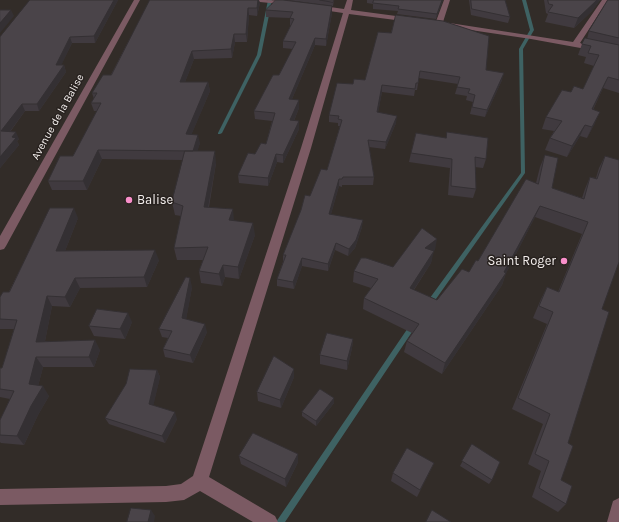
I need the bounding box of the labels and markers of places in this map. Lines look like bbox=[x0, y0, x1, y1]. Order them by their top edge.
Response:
place label: Balise bbox=[137, 192, 173, 208]
marker: Balise bbox=[124, 195, 134, 205]
place label: Saint Roger bbox=[488, 253, 556, 269]
marker: Saint Roger bbox=[559, 256, 569, 266]

